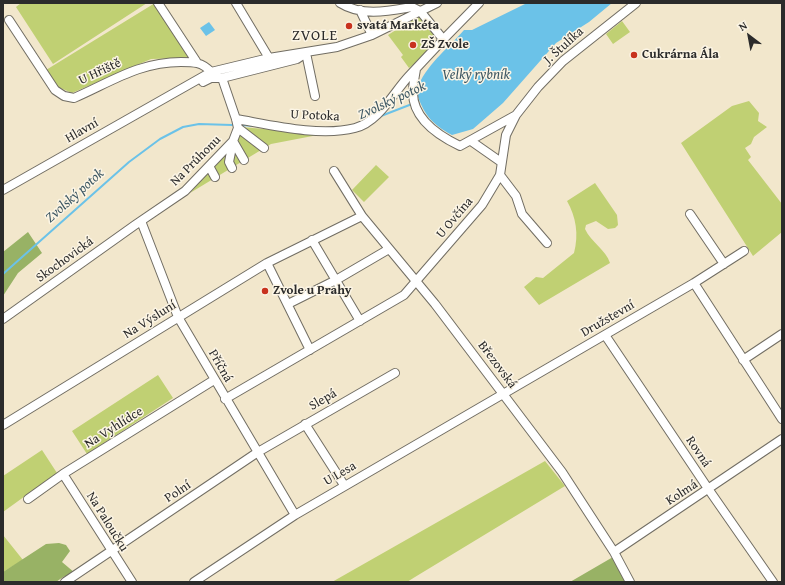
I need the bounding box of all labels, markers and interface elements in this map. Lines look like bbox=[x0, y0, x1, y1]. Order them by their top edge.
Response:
north arrow bbox=[729, 16, 769, 56]
text: N bbox=[735, 17, 750, 35]
place label: svatá Markéta bbox=[357, 18, 439, 34]
marker: svatá Markéta bbox=[344, 21, 354, 31]
street label: J. Štulíka bbox=[541, 24, 587, 68]
district label: ZVOLE bbox=[292, 27, 338, 45]
place label: ZŠ Zvole bbox=[421, 37, 469, 53]
marker: ZŠ Zvole bbox=[408, 40, 418, 50]
place label: Cukrárna Ála bbox=[642, 47, 719, 63]
marker: Cukrárna Ála bbox=[629, 50, 639, 60]
street label: U Hřiště bbox=[76, 55, 124, 89]
water label: Velký rybník bbox=[442, 67, 510, 83]
water label: Zvolský potok bbox=[355, 78, 429, 124]
street label: U Potoka bbox=[290, 107, 340, 125]
street label: Hlavní bbox=[63, 115, 101, 147]
street label: Na Průhonu bbox=[167, 132, 225, 190]
water label: Zvolský potok bbox=[42, 165, 108, 227]
street label: U Ovčína bbox=[433, 194, 477, 242]
street label: Skochovická bbox=[33, 234, 97, 286]
place label: Zvole u Prahy bbox=[273, 283, 352, 299]
marker: Zvole u Prahy bbox=[260, 286, 270, 296]
street label: Družstevní bbox=[578, 297, 638, 341]
street label: Na Výsluní bbox=[121, 298, 179, 342]
street label: Březovská bbox=[474, 338, 520, 392]
street label: Příčná bbox=[204, 347, 236, 385]
street label: Slepá bbox=[306, 386, 340, 414]
street label: Na Vyhlídce bbox=[82, 404, 146, 452]
street label: Rovná bbox=[682, 434, 714, 470]
street label: U Lesa bbox=[321, 458, 359, 490]
street label: Kolmá bbox=[663, 477, 701, 509]
street label: Polní bbox=[162, 478, 194, 506]
street label: Na Paloučku bbox=[83, 489, 131, 555]

